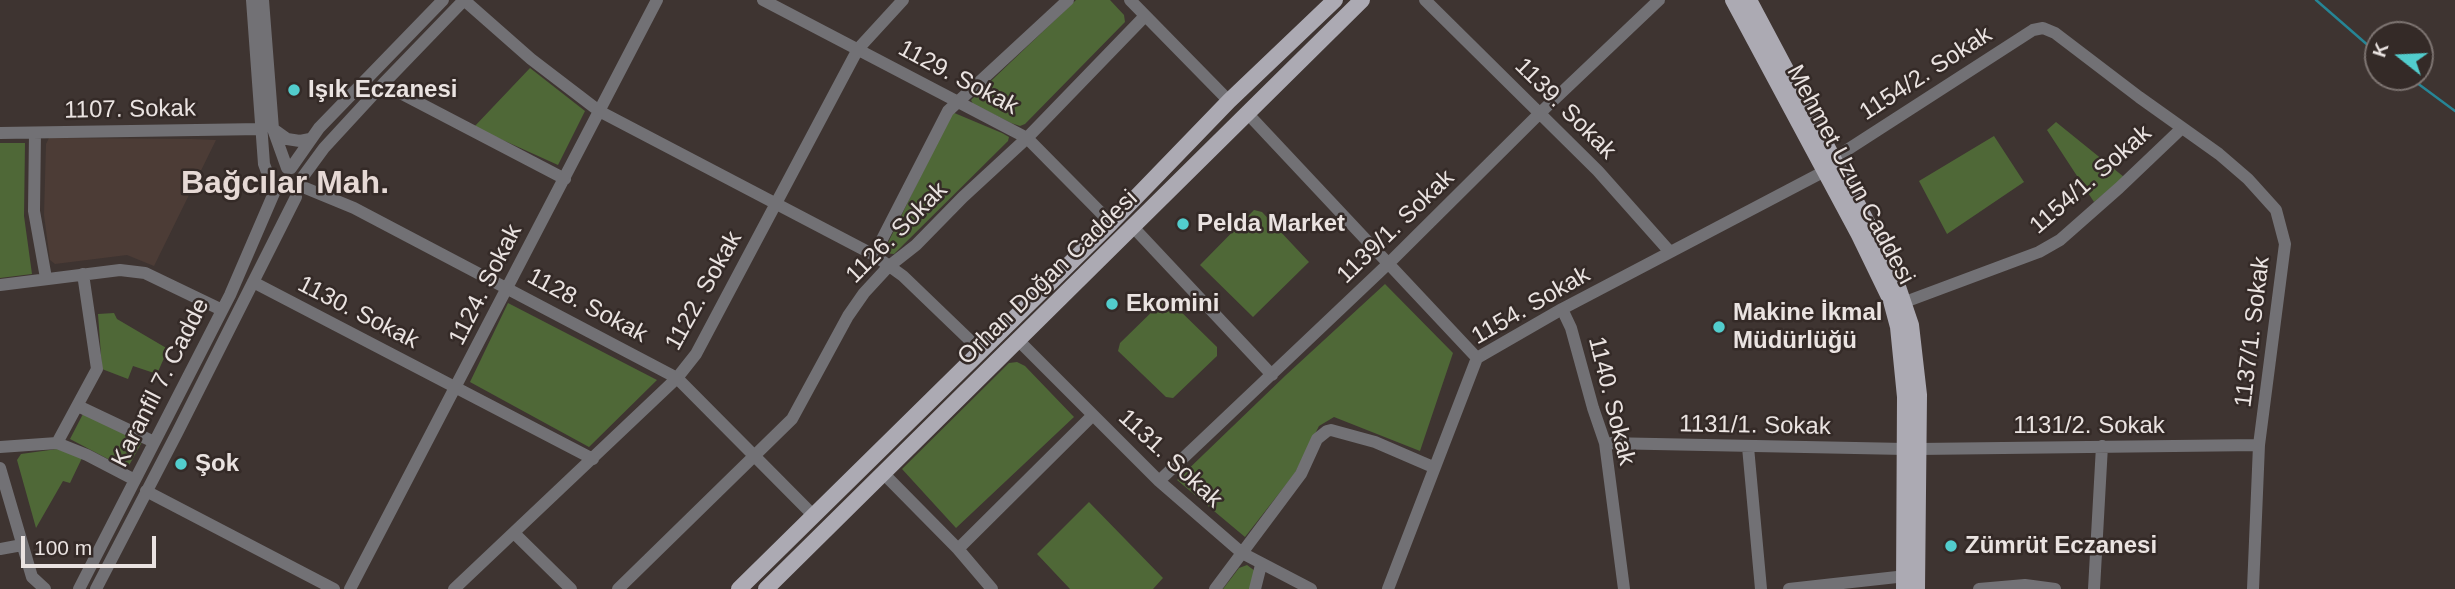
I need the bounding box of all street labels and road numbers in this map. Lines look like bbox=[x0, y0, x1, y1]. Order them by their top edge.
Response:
street label: 1154/2. Sokak bbox=[1855, 21, 1997, 127]
street label: 1129. Sokak bbox=[893, 34, 1023, 122]
street label: 1139. Sokak bbox=[1508, 52, 1622, 166]
street label: Mehmet Uzun Caddesi bbox=[1780, 60, 1920, 290]
street label: 1107. Sokak bbox=[64, 94, 196, 126]
street label: 1154/1. Sokak bbox=[2024, 119, 2158, 241]
street label: 1139/1. Sokak bbox=[1331, 164, 1461, 290]
street label: 1126. Sokak bbox=[840, 176, 954, 290]
street label: Orhan Doğan Caddesi bbox=[952, 185, 1144, 371]
street label: 1124. Sokak bbox=[443, 220, 529, 350]
street label: 1122. Sokak bbox=[659, 226, 749, 356]
street label: 1137/1. Sokak bbox=[2229, 255, 2277, 409]
street label: 1154. Sokak bbox=[1467, 261, 1595, 351]
street label: 1128. Sokak bbox=[522, 262, 652, 350]
street label: 1130. Sokak bbox=[293, 270, 423, 356]
street label: Karanfil 7. Cadde bbox=[106, 294, 216, 472]
street label: 1140. Sokak bbox=[1581, 334, 1641, 468]
street label: 1131. Sokak bbox=[1112, 404, 1228, 514]
street label: 1131/1. Sokak bbox=[1679, 410, 1831, 442]
street label: 1131/2. Sokak bbox=[2013, 412, 2165, 440]

